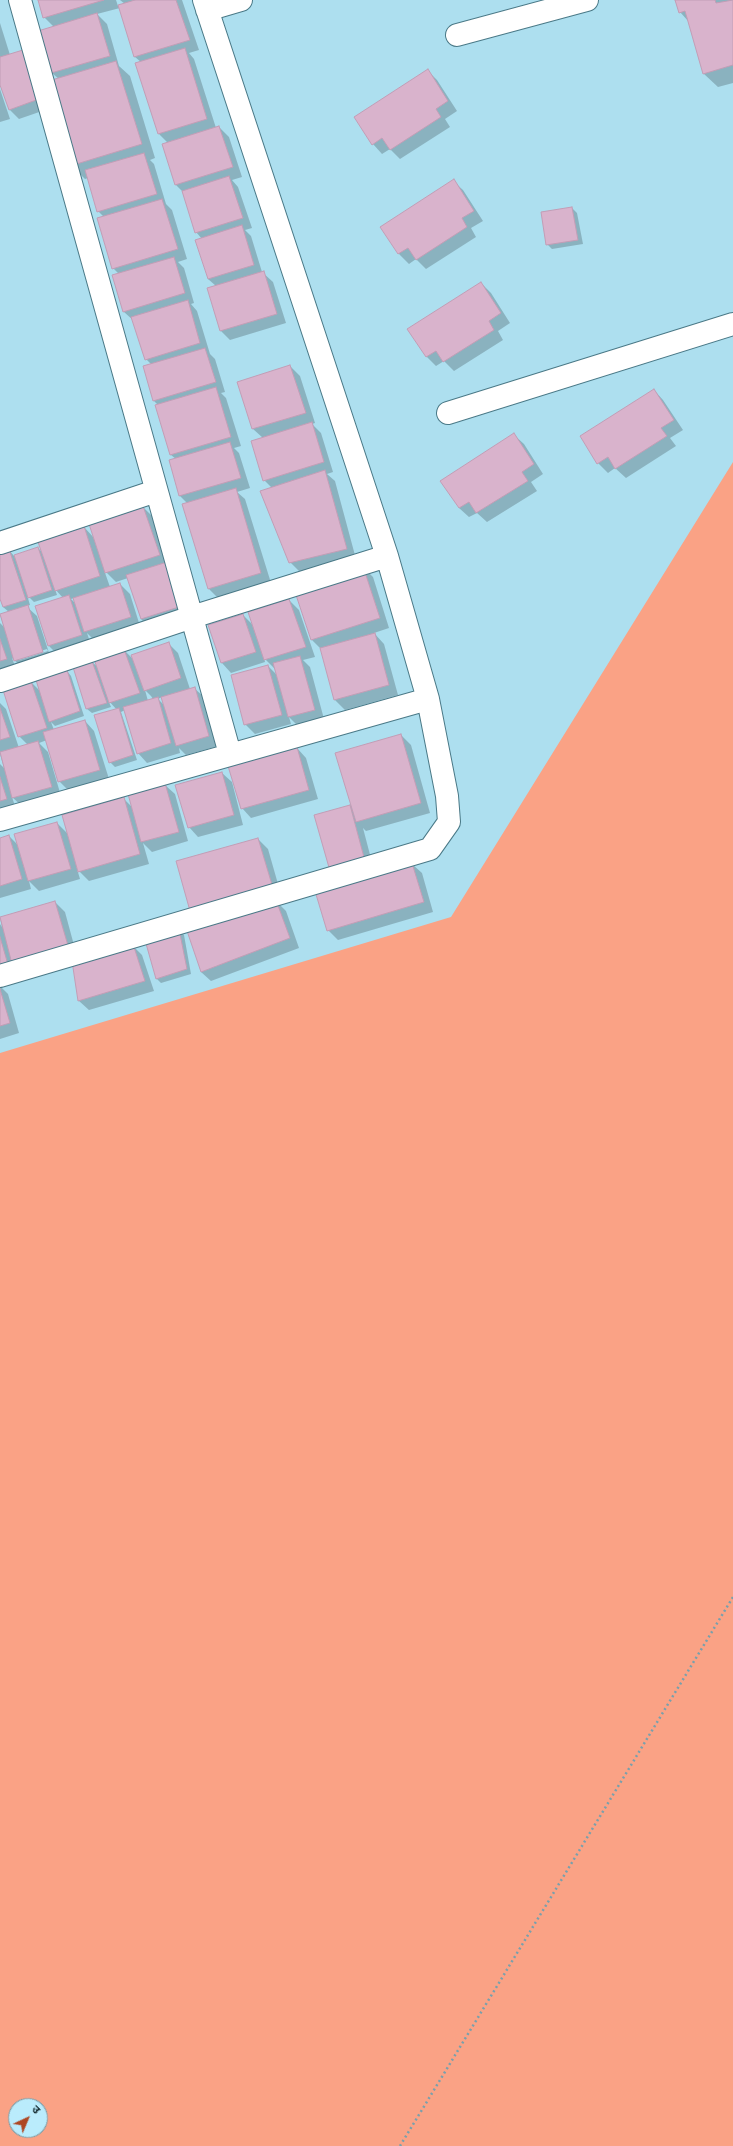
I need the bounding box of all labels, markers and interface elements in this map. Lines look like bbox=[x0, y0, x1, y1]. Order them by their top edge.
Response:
north arrow bbox=[8, 2098, 48, 2138]
text: उ bbox=[29, 2103, 43, 2117]

